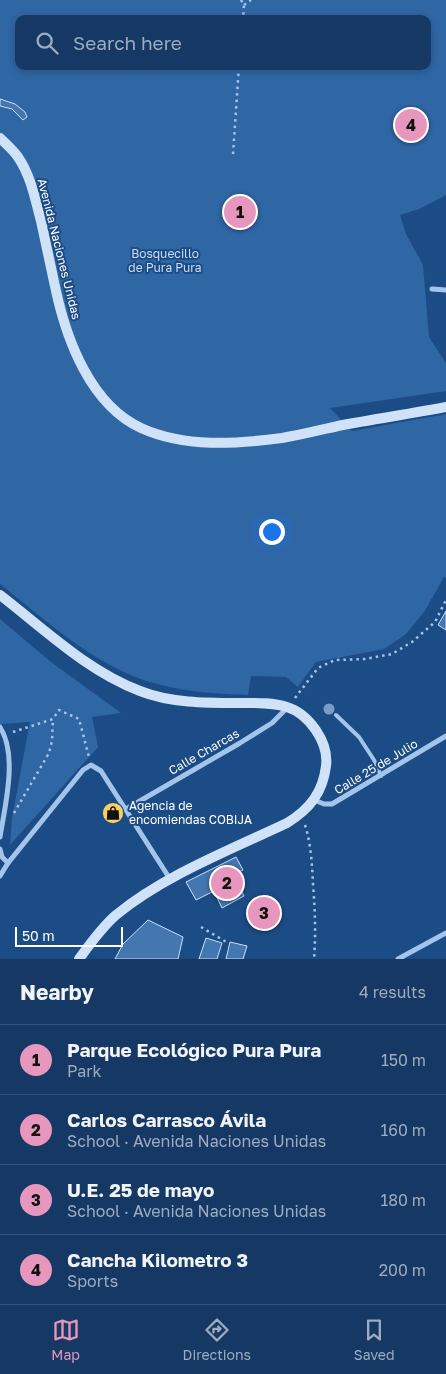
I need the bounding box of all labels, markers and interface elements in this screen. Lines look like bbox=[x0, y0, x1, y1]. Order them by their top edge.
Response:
search box bbox=[15, 15, 431, 70]
icon: search bbox=[33, 29, 61, 57]
text: Search here bbox=[73, 31, 182, 54]
pin: 4 bbox=[395, 106, 427, 144]
street label: Avenida Naciones Unidas bbox=[35, 177, 84, 321]
pin: 1 bbox=[224, 193, 256, 231]
park label: Bosquecillo de Pura Pura bbox=[128, 246, 202, 275]
your location bbox=[259, 519, 285, 545]
street label: Calle Charcas bbox=[166, 725, 242, 778]
street label: Calle 25 de Julio bbox=[331, 736, 420, 797]
place label: Agencia de encomiendas COBIJA bbox=[129, 798, 252, 827]
shop icon: Agencia de encomiendas COBIJA bbox=[101, 801, 125, 825]
pin: 2 bbox=[211, 864, 243, 902]
pin: 3 bbox=[248, 894, 280, 932]
scale bar bbox=[15, 924, 122, 947]
text: 50 m bbox=[22, 927, 55, 944]
text: Nearby bbox=[20, 979, 94, 1005]
text: 4 results bbox=[359, 982, 426, 1002]
text: Parque Ecológico Pura Pura bbox=[67, 1038, 321, 1061]
text: 1 bbox=[32, 1050, 40, 1070]
text: 150 m bbox=[381, 1050, 426, 1070]
text: Park bbox=[67, 1061, 102, 1081]
text: Carlos Carrasco Ávila bbox=[67, 1108, 266, 1131]
text: 2 bbox=[31, 1120, 41, 1140]
text: 160 m bbox=[380, 1120, 426, 1140]
text: School · Avenida Naciones Unidas bbox=[67, 1131, 326, 1151]
text: U.E. 25 de mayo bbox=[67, 1178, 215, 1201]
text: 3 bbox=[31, 1190, 41, 1210]
text: 180 m bbox=[380, 1190, 426, 1210]
text: School · Avenida Naciones Unidas bbox=[67, 1201, 326, 1221]
text: Cancha Kilometro 3 bbox=[67, 1248, 248, 1271]
text: 4 bbox=[31, 1260, 41, 1280]
text: 200 m bbox=[379, 1260, 426, 1280]
text: Sports bbox=[67, 1271, 118, 1291]
tab: Map bbox=[51, 1316, 80, 1363]
tab: Directions bbox=[183, 1316, 251, 1363]
tab: Saved bbox=[354, 1316, 395, 1363]

